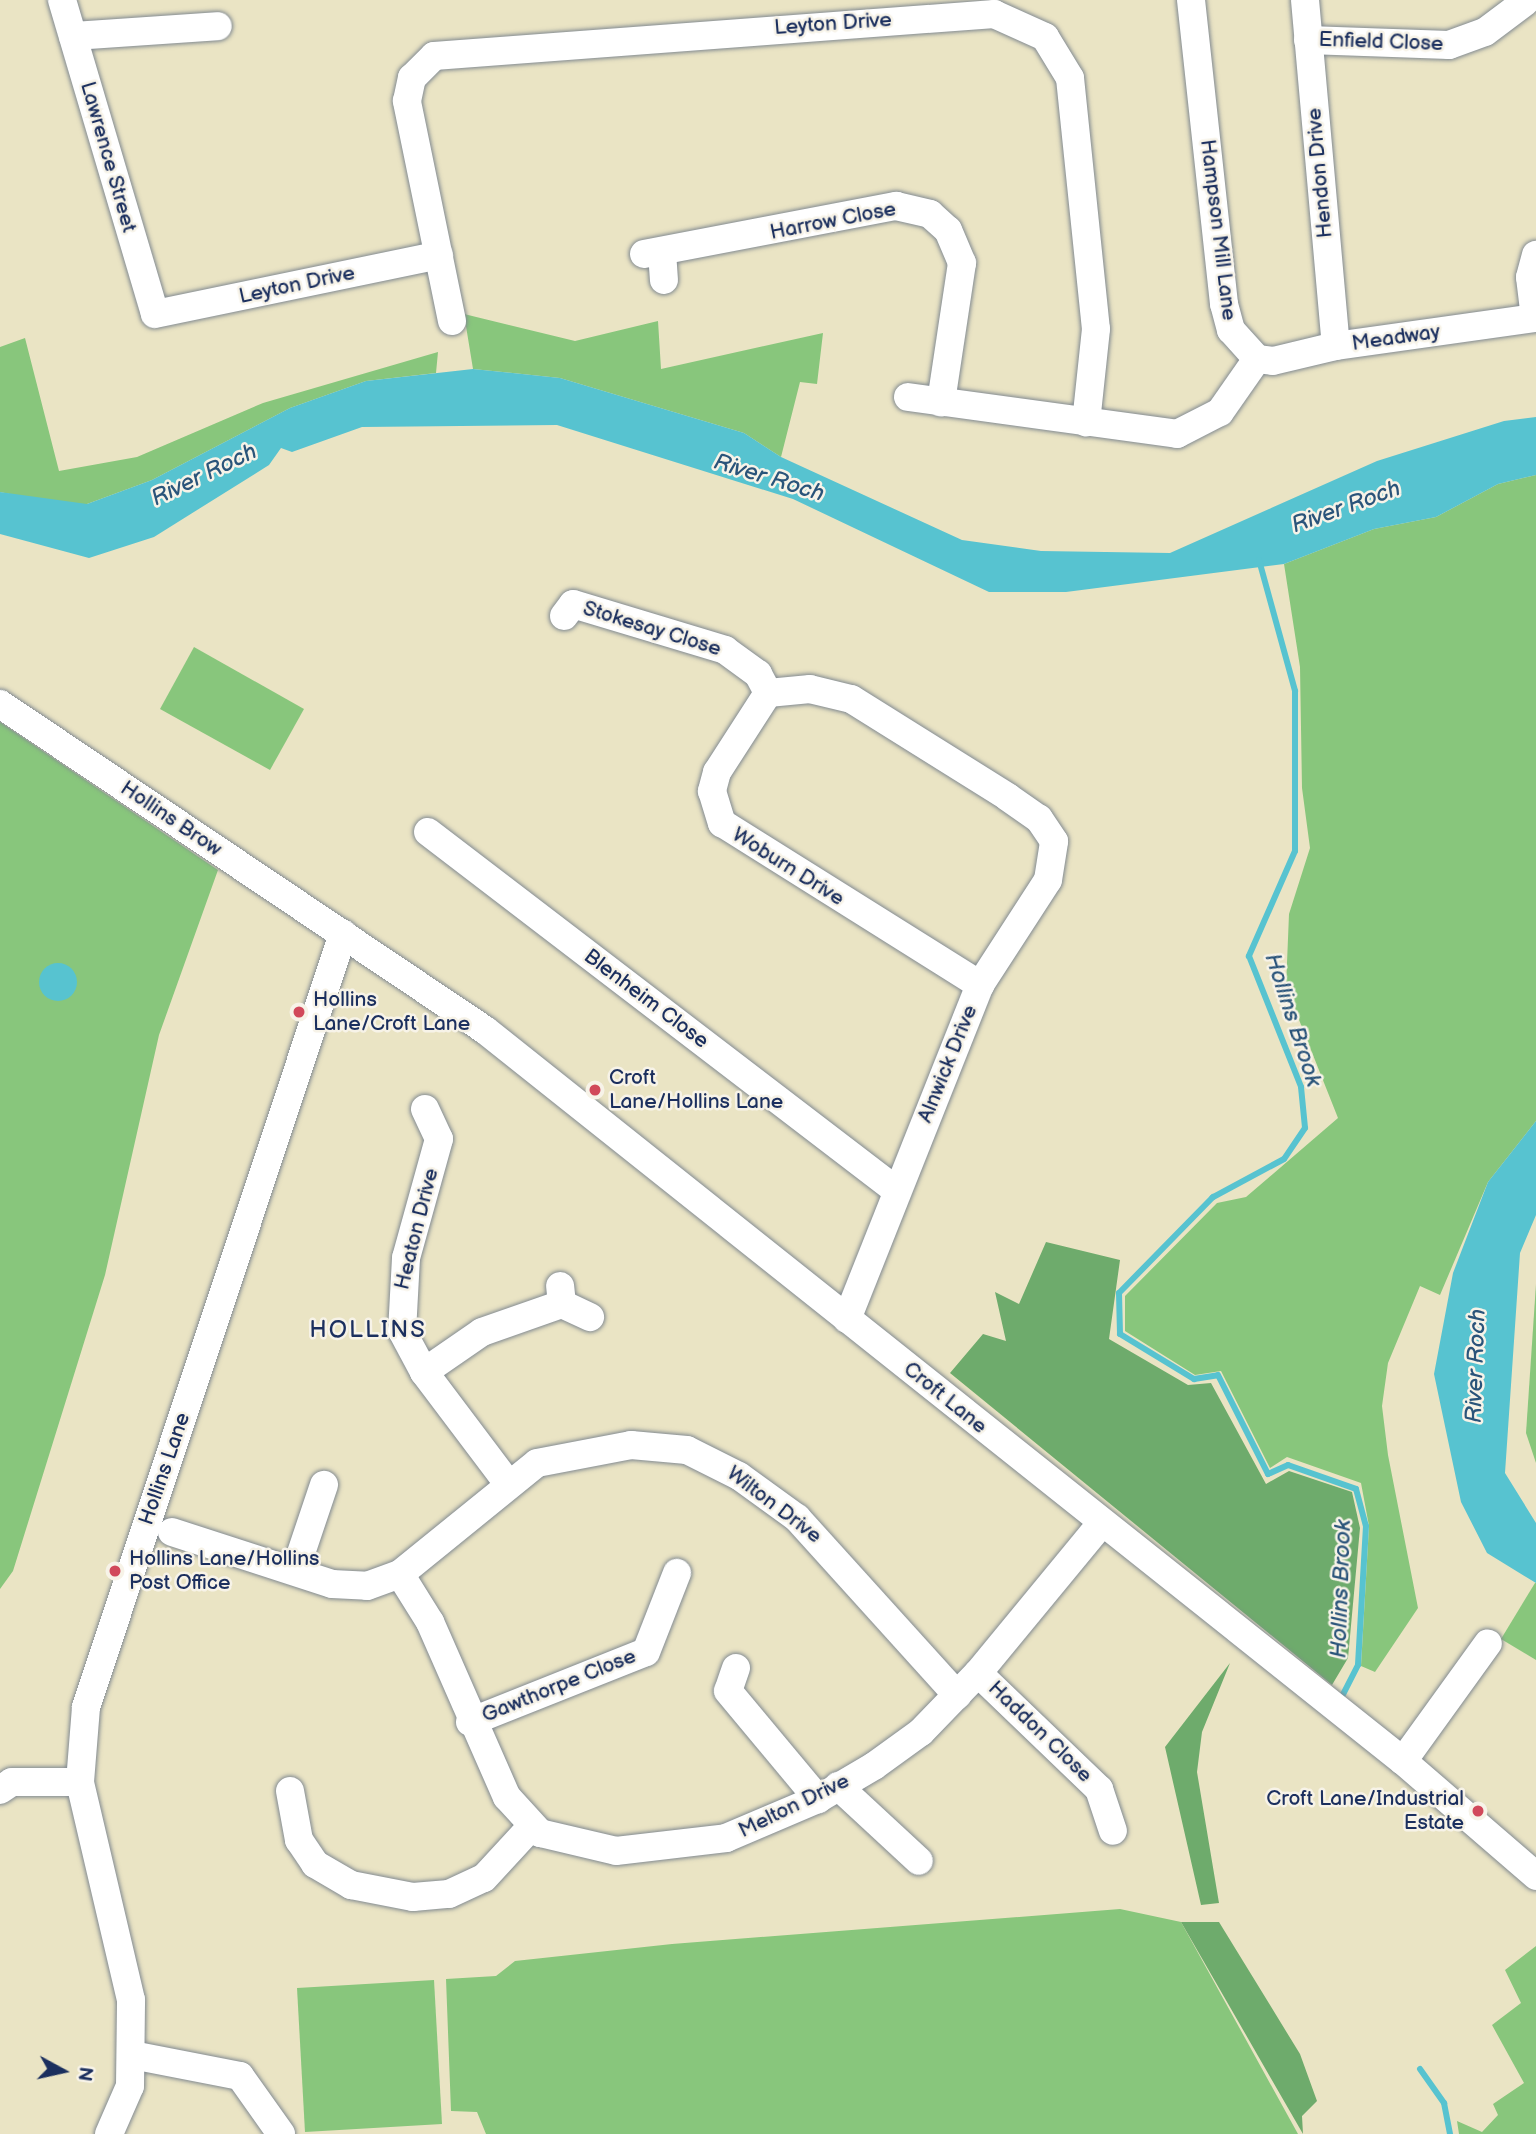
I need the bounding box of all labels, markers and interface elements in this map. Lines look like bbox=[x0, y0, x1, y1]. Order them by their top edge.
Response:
street label: Leyton Drive bbox=[773, 7, 893, 41]
street label: Enfield Close bbox=[1318, 27, 1444, 57]
street label: Lawrence Street bbox=[74, 79, 142, 235]
street label: Hendon Drive bbox=[1302, 107, 1338, 239]
street label: Hampson Mill Lane bbox=[1194, 138, 1242, 322]
street label: Harrow Close bbox=[768, 196, 898, 246]
street label: Leyton Drive bbox=[237, 260, 357, 310]
street label: Meadway bbox=[1350, 319, 1442, 357]
water label: River Roch bbox=[147, 438, 261, 512]
water label: River Roch bbox=[710, 448, 828, 508]
water label: River Roch bbox=[1288, 475, 1404, 539]
street label: Stokesay Close bbox=[579, 596, 725, 662]
street label: Hollins Brow bbox=[115, 776, 227, 862]
street label: Woburn Drive bbox=[727, 822, 849, 912]
street label: Blenheim Close bbox=[579, 944, 713, 1054]
water label: Hollins Brook bbox=[1258, 950, 1328, 1090]
place label: Hollins Lane/Croft Lane bbox=[313, 987, 470, 1037]
street label: Alnwick Drive bbox=[913, 1001, 983, 1127]
marker: Hollins Lane/Croft Lane bbox=[291, 1004, 307, 1020]
place label: Croft Lane/Hollins Lane bbox=[609, 1065, 783, 1115]
marker: Croft Lane/Hollins Lane bbox=[587, 1082, 603, 1098]
street label: Heaton Drive bbox=[390, 1166, 444, 1292]
water label: River Roch bbox=[1460, 1309, 1492, 1423]
district label: HOLLINS bbox=[310, 1316, 426, 1344]
street label: Croft Lane bbox=[898, 1357, 992, 1439]
street label: Hollins Lane bbox=[134, 1410, 196, 1528]
street label: Wilton Drive bbox=[722, 1461, 826, 1549]
water label: Hollins Brook bbox=[1325, 1519, 1357, 1659]
place label: Hollins Lane/Hollins Post Office bbox=[129, 1546, 319, 1596]
marker: Hollins Lane/Hollins Post Office bbox=[107, 1563, 123, 1579]
street label: Gawthorpe Close bbox=[478, 1644, 640, 1728]
street label: Haddon Close bbox=[983, 1676, 1097, 1788]
street label: Melton Drive bbox=[735, 1768, 853, 1844]
place label: Croft Lane/Industrial Estate bbox=[1266, 1786, 1464, 1836]
marker: Croft Lane/Industrial Estate bbox=[1470, 1803, 1486, 1819]
north arrow bbox=[28, 2036, 98, 2106]
text: N bbox=[72, 2065, 97, 2083]

